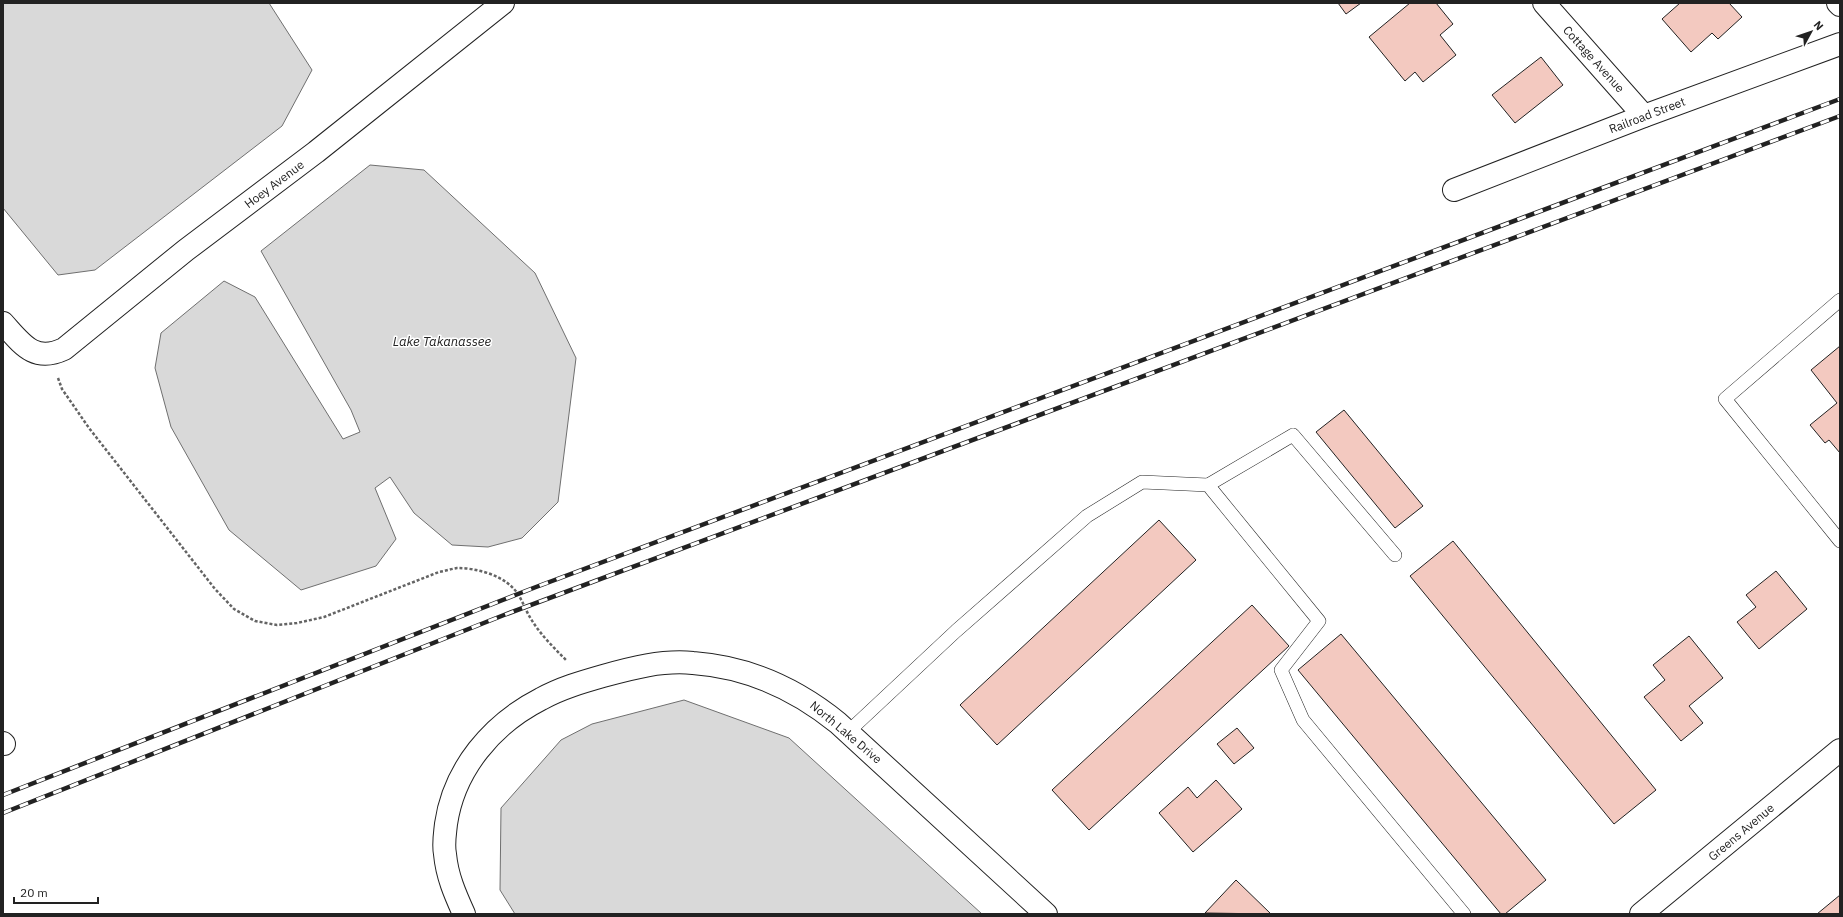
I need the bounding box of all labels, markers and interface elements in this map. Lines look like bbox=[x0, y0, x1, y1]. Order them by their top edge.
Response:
north arrow bbox=[1791, 12, 1831, 52]
text: N bbox=[1811, 18, 1827, 33]
street label: Cottage Avenue bbox=[1560, 23, 1628, 96]
street label: Railroad Street bbox=[1607, 94, 1687, 136]
street label: Hoey Avenue bbox=[241, 157, 307, 211]
water label: Lake Takanassee bbox=[393, 333, 492, 350]
street label: North Lake Drive bbox=[807, 698, 885, 767]
street label: Greens Avenue bbox=[1705, 800, 1777, 864]
scale bar bbox=[14, 879, 98, 905]
text: 20 m bbox=[20, 885, 48, 900]

